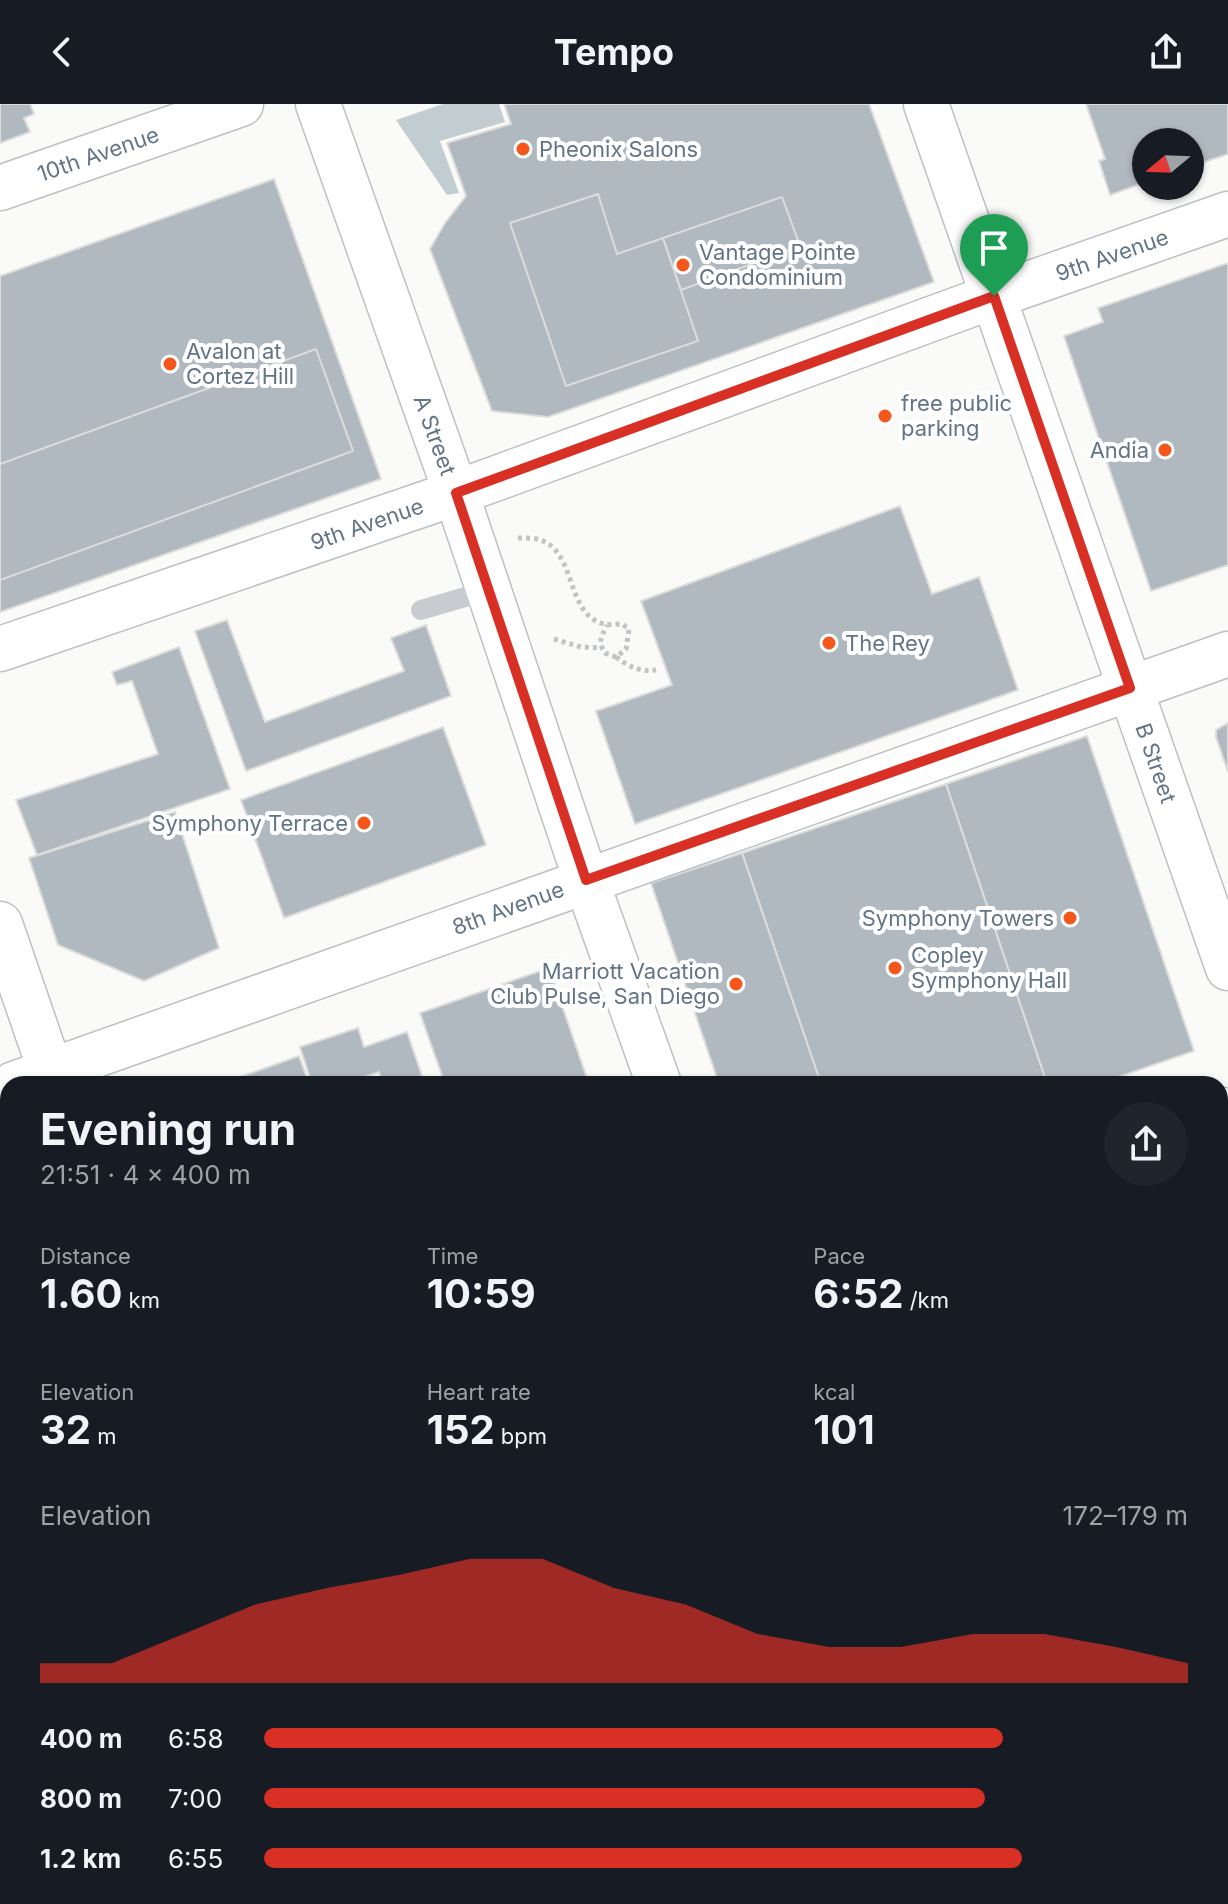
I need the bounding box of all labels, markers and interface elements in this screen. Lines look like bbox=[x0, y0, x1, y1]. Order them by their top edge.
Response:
icon: back bbox=[40, 30, 84, 74]
text: Tempo bbox=[554, 30, 674, 74]
icon: share bbox=[1144, 30, 1188, 74]
street label: 10th Avenue bbox=[34, 121, 162, 187]
north arrow bbox=[1132, 128, 1204, 200]
map controls bbox=[1132, 128, 1204, 200]
place label: Pheonix Salons bbox=[539, 136, 698, 162]
marker: Pheonix Salons bbox=[514, 140, 532, 158]
pin bbox=[960, 214, 1028, 296]
street label: 9th Avenue bbox=[1052, 224, 1172, 286]
icon: arrive bbox=[972, 226, 1016, 270]
place label: Vantage Pointe Condominium bbox=[699, 239, 856, 290]
marker: Vantage Pointe Condominium bbox=[674, 256, 692, 274]
place label: Avalon at Cortez Hill bbox=[186, 338, 294, 389]
marker: Avalon at Cortez Hill bbox=[161, 355, 179, 373]
place label: free public parking bbox=[901, 390, 1012, 441]
street label: A Street bbox=[409, 391, 461, 479]
marker: free public parking bbox=[876, 407, 894, 425]
place label: Andia bbox=[1090, 437, 1149, 463]
marker: Andia bbox=[1156, 441, 1174, 459]
street label: 9th Avenue bbox=[307, 493, 427, 555]
place label: The Rey bbox=[845, 630, 930, 656]
marker: The Rey bbox=[820, 634, 838, 652]
street label: B Street bbox=[1130, 720, 1182, 806]
place label: Symphony Terrace bbox=[151, 810, 348, 836]
marker: Symphony Terrace bbox=[355, 814, 373, 832]
street label: 8th Avenue bbox=[448, 876, 568, 940]
place label: Symphony Towers bbox=[862, 905, 1054, 931]
marker: Symphony Towers bbox=[1061, 909, 1079, 927]
place label: Copley Symphony Hall bbox=[911, 942, 1067, 993]
place label: Marriott Vacation Club Pulse, San Diego bbox=[490, 958, 720, 1009]
marker: Copley Symphony Hall bbox=[886, 959, 904, 977]
marker: Marriott Vacation Club Pulse, San Diego bbox=[727, 975, 745, 993]
text: Evening run bbox=[40, 1102, 296, 1156]
button: share bbox=[1104, 1102, 1188, 1186]
text: 21:51 · 4 × 400 m bbox=[40, 1159, 251, 1190]
text: Distance bbox=[40, 1243, 131, 1269]
text: Time bbox=[427, 1243, 478, 1269]
text: Pace bbox=[813, 1243, 865, 1269]
text: 1.60 bbox=[40, 1269, 122, 1318]
text: 10:59 bbox=[427, 1269, 536, 1318]
text: 6:52 bbox=[813, 1269, 903, 1318]
text: km bbox=[122, 1287, 160, 1313]
text: /km bbox=[903, 1287, 949, 1313]
text: Elevation bbox=[40, 1379, 134, 1405]
text: Heart rate bbox=[427, 1379, 531, 1405]
text: kcal bbox=[813, 1379, 855, 1405]
text: 32 bbox=[40, 1405, 91, 1454]
text: 152 bbox=[427, 1405, 495, 1454]
text: 101 bbox=[813, 1405, 875, 1454]
text: m bbox=[91, 1423, 116, 1449]
text: bpm bbox=[495, 1423, 547, 1449]
text: Elevation bbox=[40, 1500, 151, 1531]
text: 172–179 m bbox=[1063, 1500, 1188, 1531]
text: 400 m bbox=[40, 1723, 123, 1754]
text: 6:58 bbox=[168, 1723, 224, 1754]
text: 800 m bbox=[40, 1783, 122, 1814]
text: 7:00 bbox=[168, 1783, 222, 1814]
text: 1.2 km bbox=[40, 1843, 121, 1874]
text: 6:55 bbox=[168, 1843, 223, 1874]

